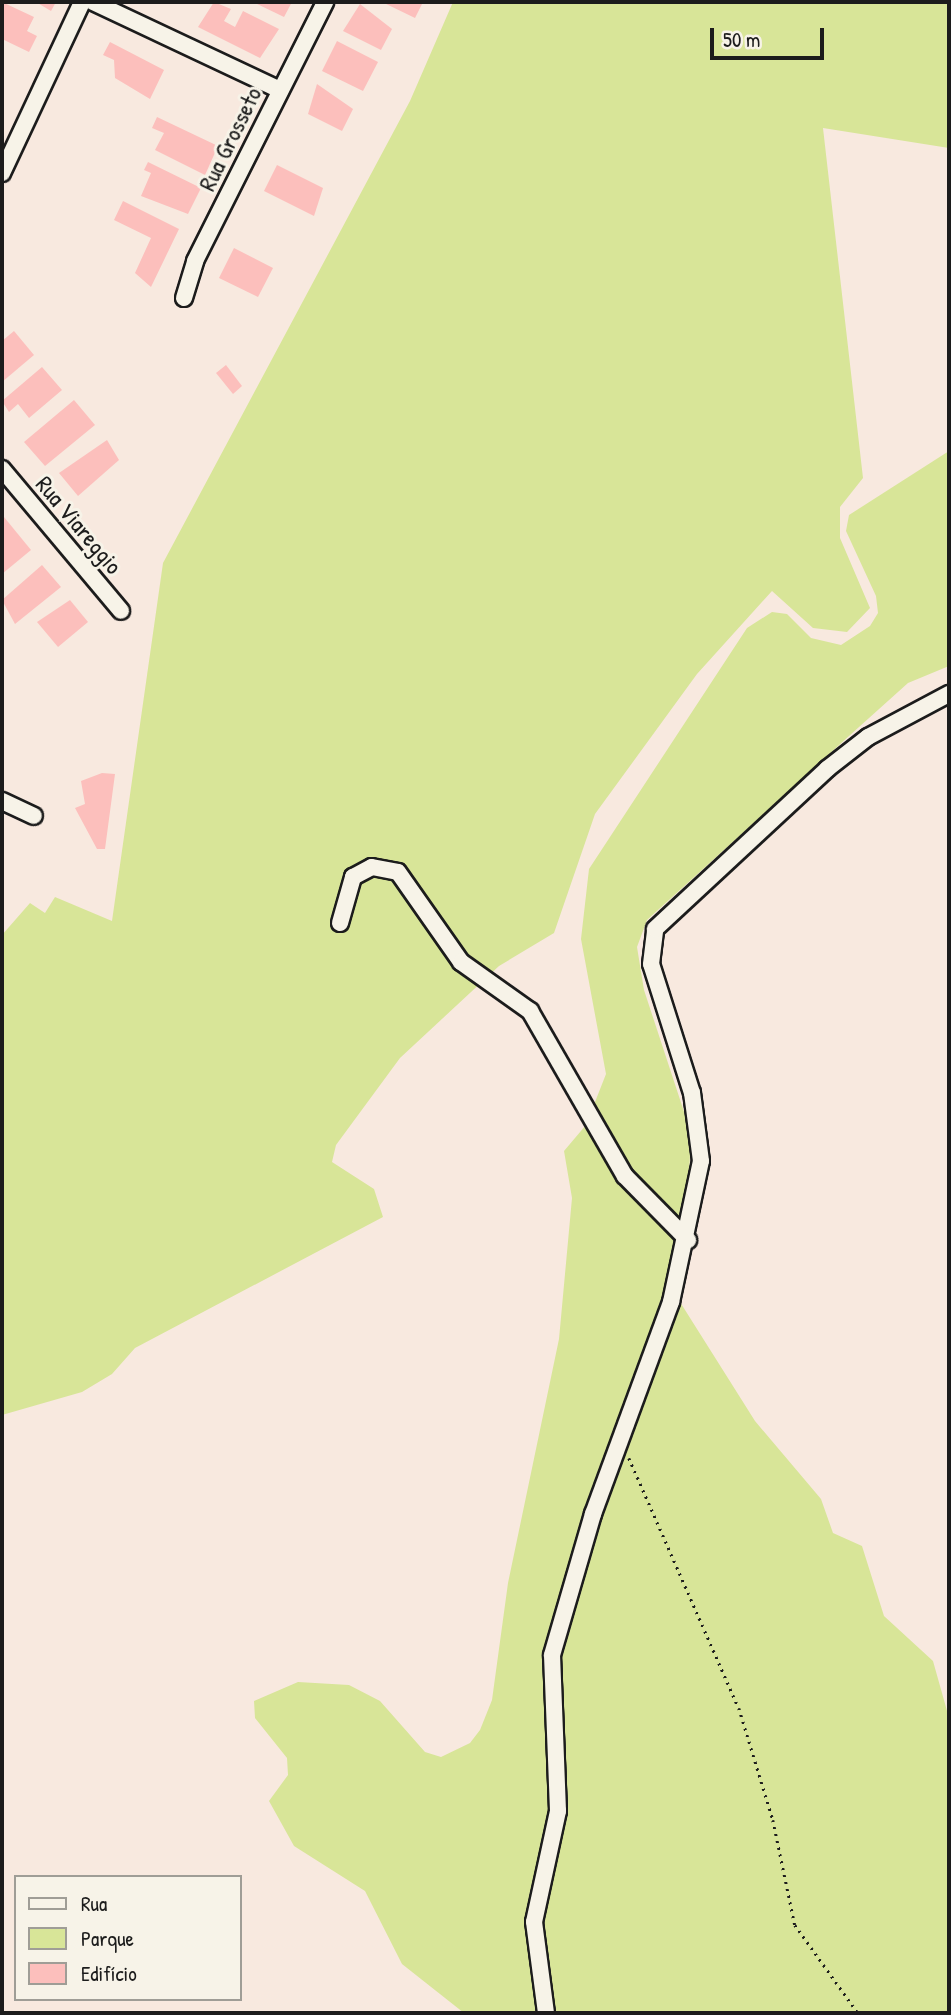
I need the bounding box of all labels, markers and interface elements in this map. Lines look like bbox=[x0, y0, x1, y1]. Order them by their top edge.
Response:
scale bar bbox=[713, 14, 827, 58]
text: 50 m bbox=[723, 25, 760, 54]
street label: Rua Grosseto bbox=[193, 82, 267, 196]
street label: Rua Viareggio bbox=[30, 470, 128, 580]
legend bbox=[14, 1875, 242, 2001]
text: Rua bbox=[81, 1889, 107, 1918]
text: Parque bbox=[81, 1924, 134, 1953]
text: Edifício bbox=[81, 1959, 137, 1988]

